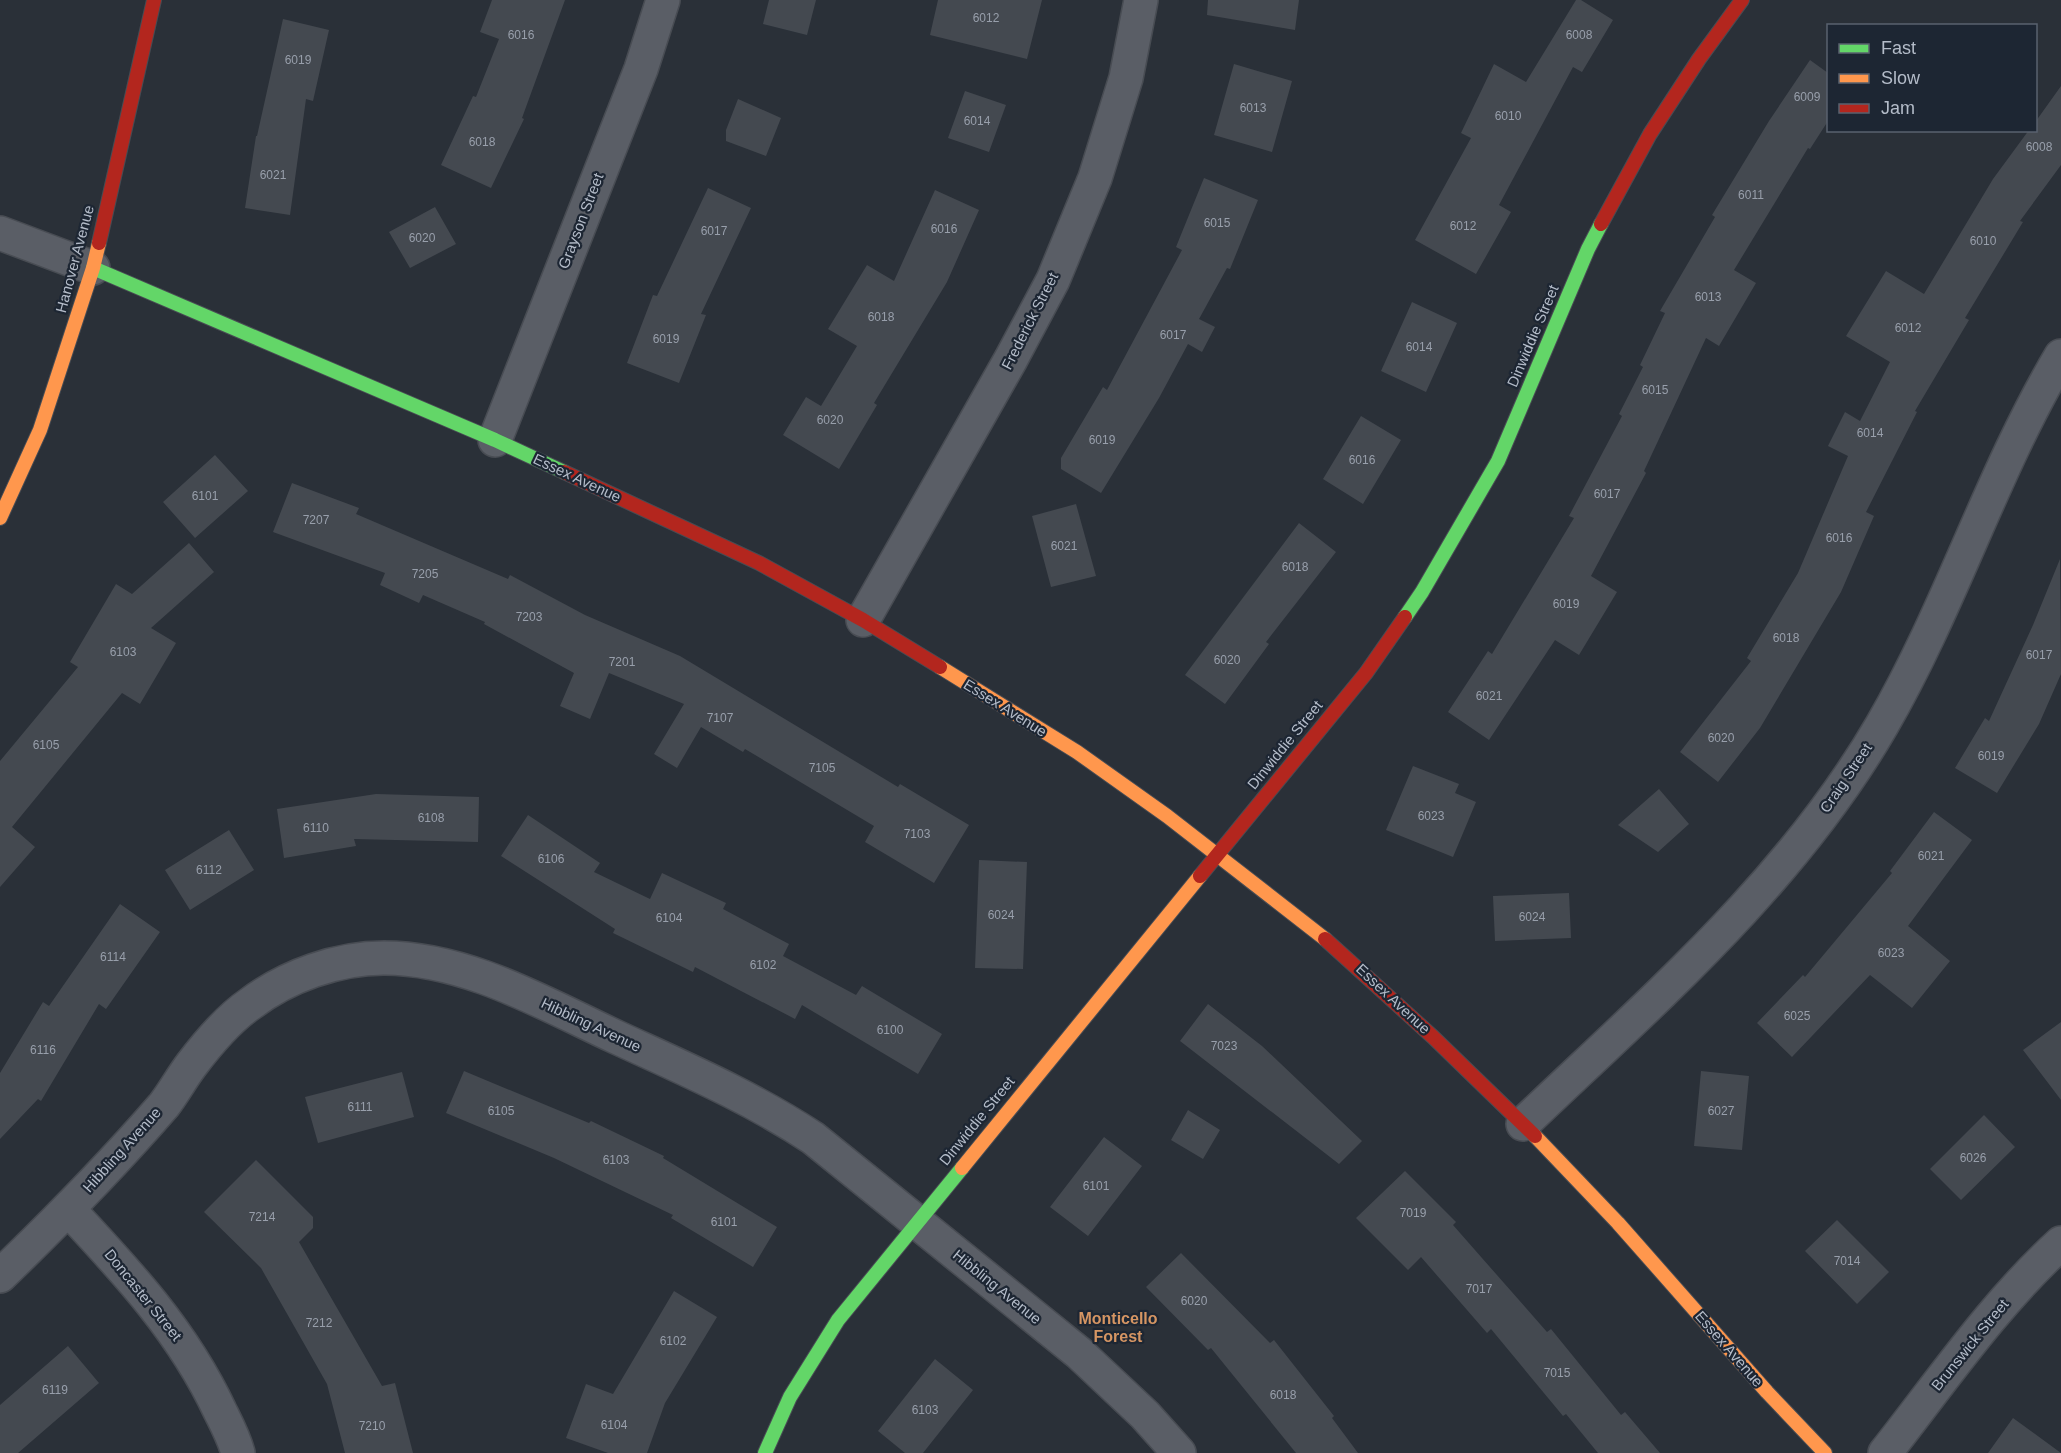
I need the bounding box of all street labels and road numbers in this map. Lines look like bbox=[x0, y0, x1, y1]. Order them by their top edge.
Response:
street label: Grayson Street bbox=[555, 170, 607, 271]
street label: Hanover Avenue bbox=[52, 203, 97, 315]
street label: Frederick Street bbox=[998, 269, 1062, 372]
street label: Dinwiddie Street bbox=[1503, 281, 1562, 389]
street label: Essex Avenue bbox=[531, 450, 624, 505]
street label: Essex Avenue bbox=[961, 675, 1050, 740]
street label: Dinwiddie Street bbox=[1244, 696, 1326, 792]
street label: Craig Street bbox=[1816, 739, 1875, 816]
street label: Essex Avenue bbox=[1353, 960, 1434, 1037]
street label: Hibbling Avenue bbox=[539, 994, 644, 1055]
street label: Dinwiddie Street bbox=[936, 1072, 1018, 1168]
street label: Hibbling Avenue bbox=[79, 1104, 164, 1196]
street label: Doncaster Street bbox=[101, 1246, 186, 1344]
street label: Hibbling Avenue bbox=[950, 1246, 1045, 1327]
street label: Brunswick Street bbox=[1928, 1295, 2012, 1394]
street label: Essex Avenue bbox=[1692, 1307, 1767, 1390]

